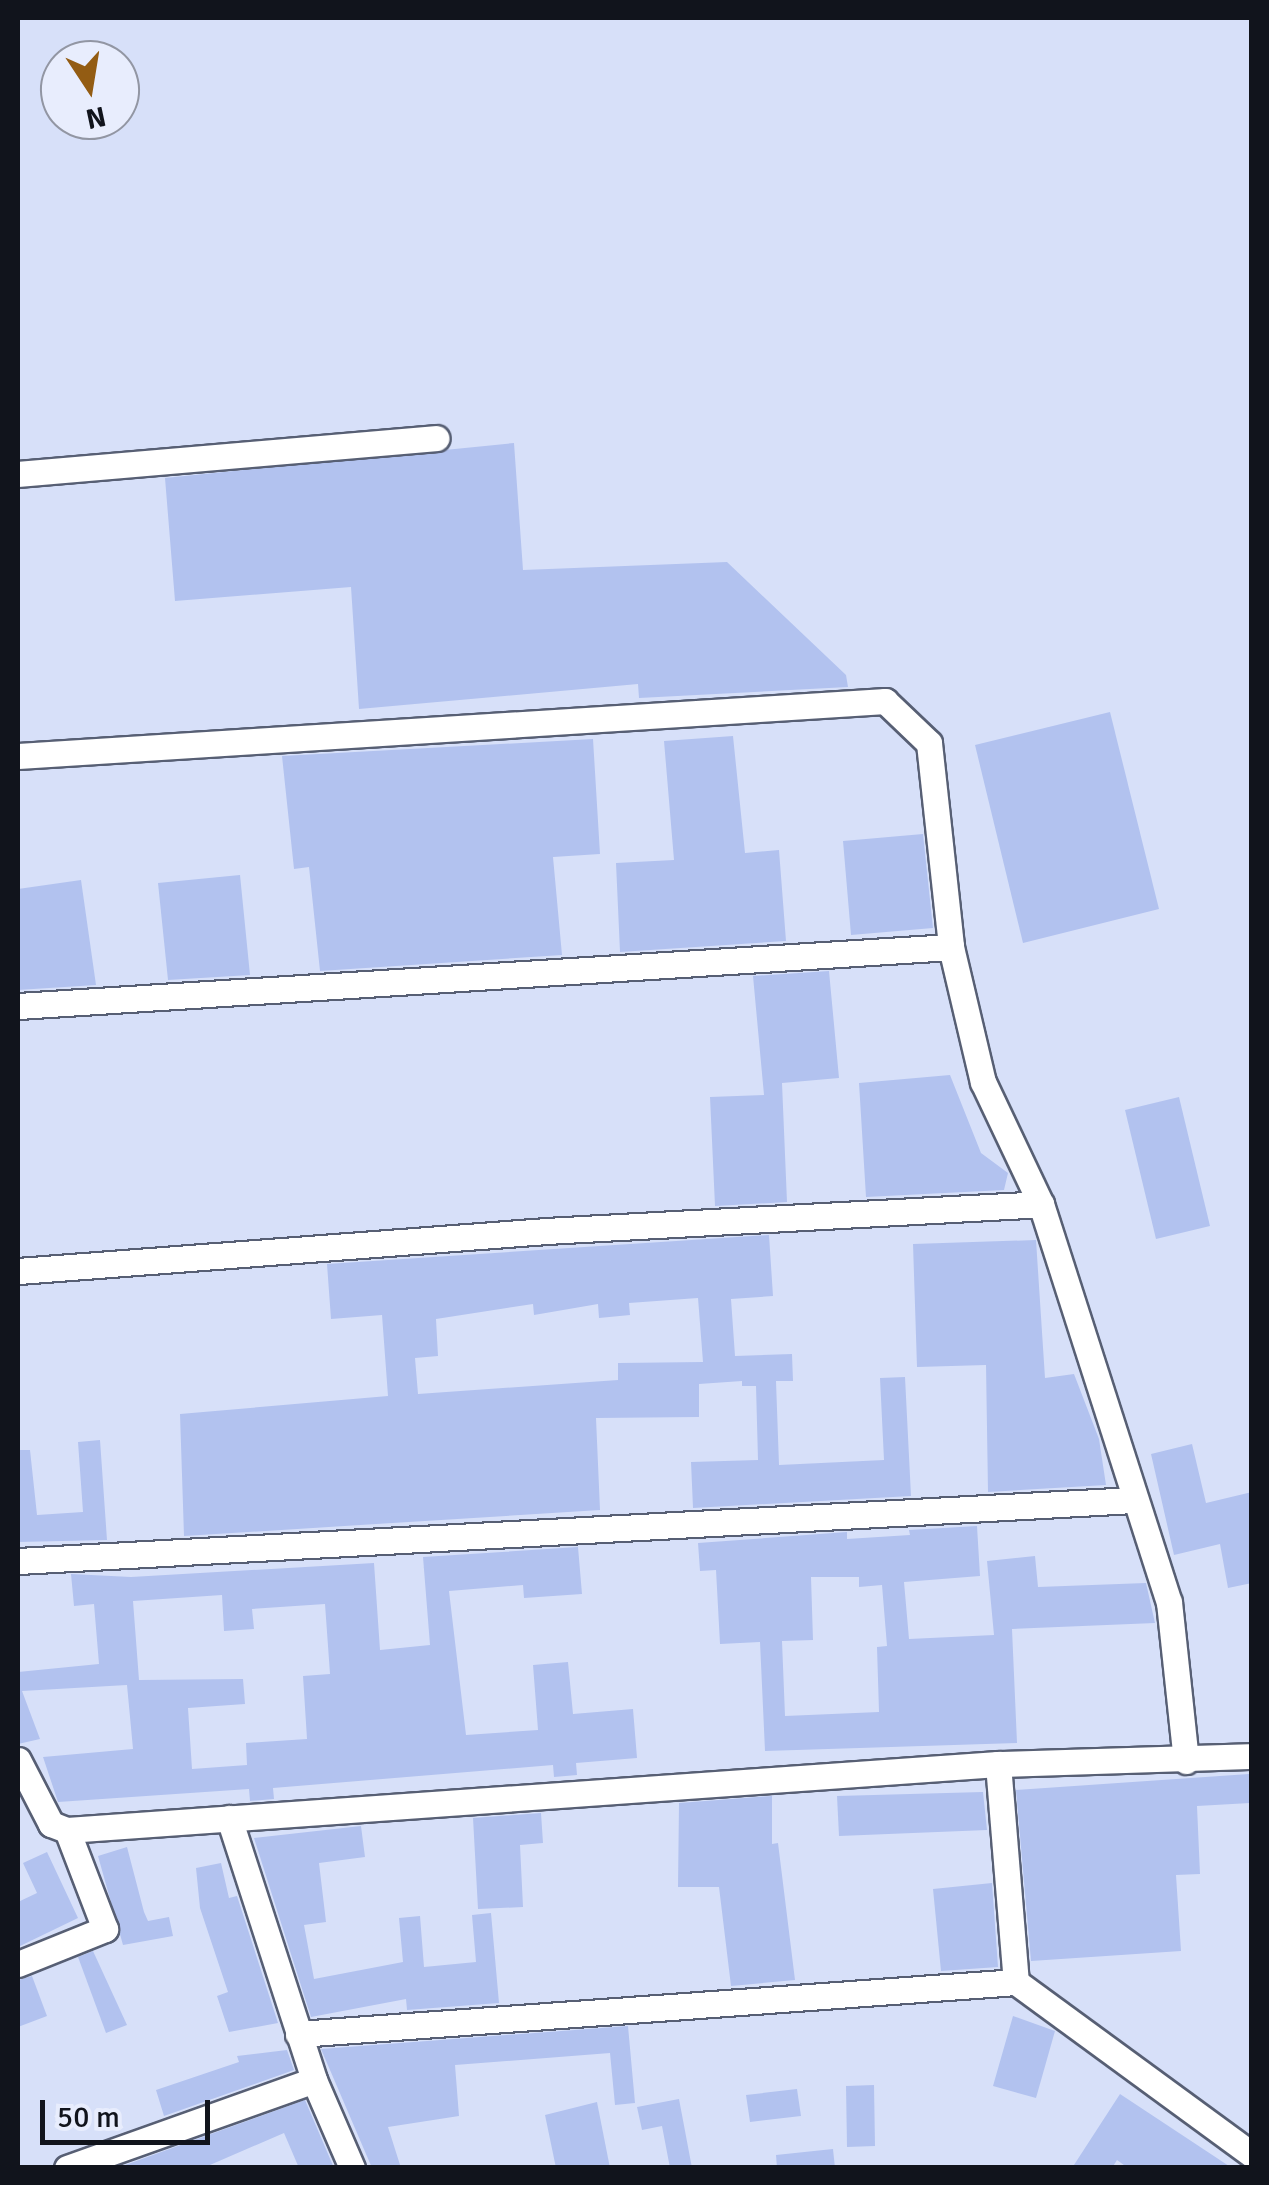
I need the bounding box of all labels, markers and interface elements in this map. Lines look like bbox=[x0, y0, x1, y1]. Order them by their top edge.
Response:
north arrow bbox=[40, 40, 140, 140]
text: N bbox=[83, 99, 109, 136]
scale bar bbox=[45, 2080, 215, 2142]
text: 50 m bbox=[57, 2099, 120, 2136]

